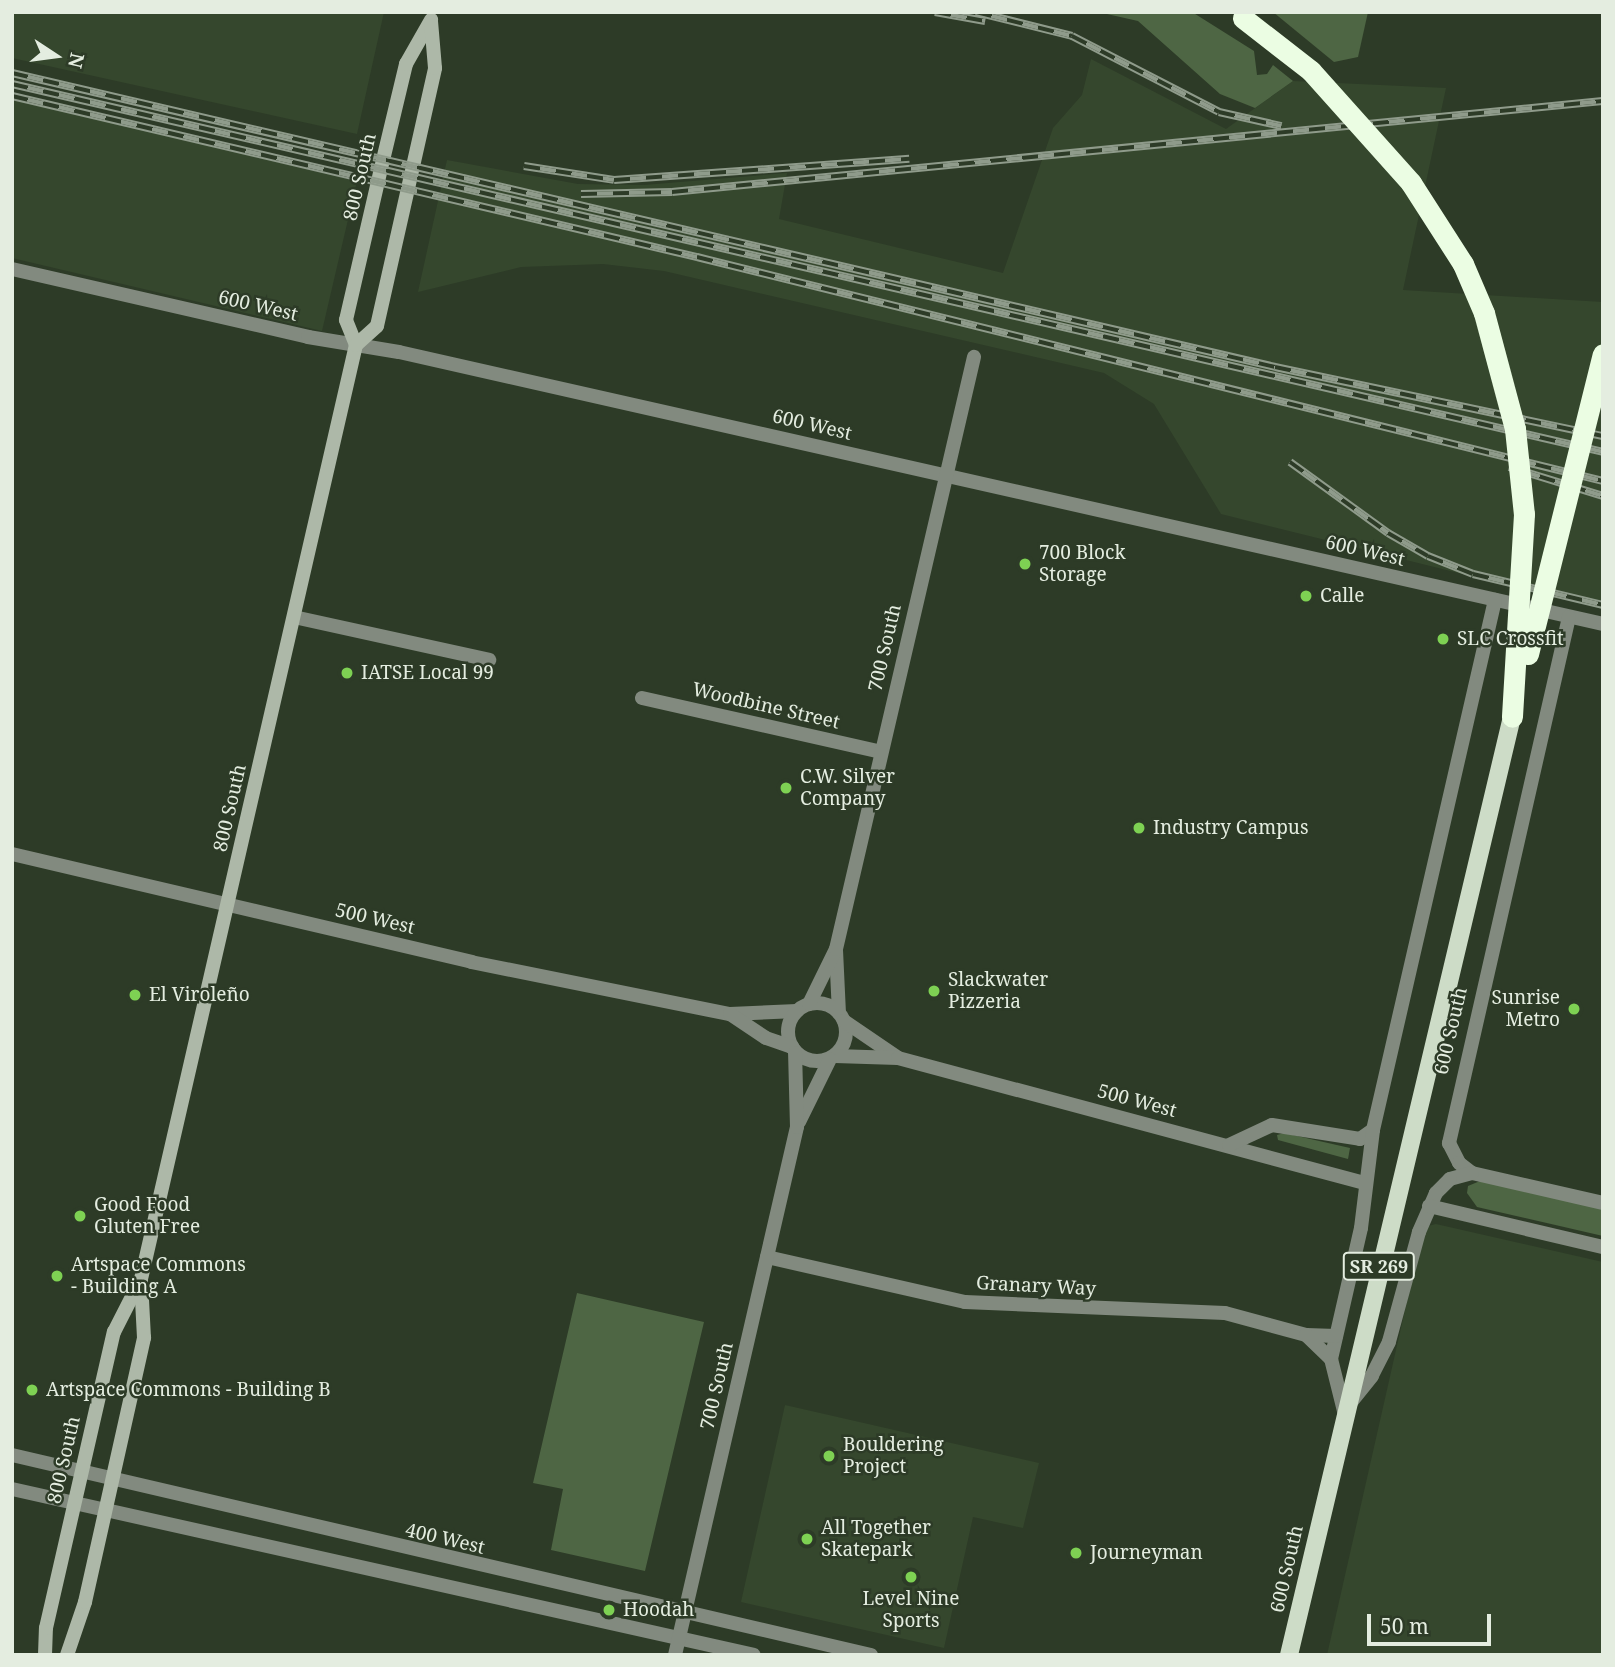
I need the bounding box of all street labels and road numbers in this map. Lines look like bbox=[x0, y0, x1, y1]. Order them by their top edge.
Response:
street label: 800 South bbox=[339, 131, 381, 223]
street label: 600 West bbox=[216, 286, 300, 326]
street label: 600 West bbox=[770, 405, 854, 445]
street label: 600 West bbox=[1323, 531, 1407, 571]
street label: 700 South bbox=[864, 602, 906, 694]
street label: Woodbine Street bbox=[690, 678, 842, 734]
street label: 800 South bbox=[209, 762, 251, 854]
street label: 500 West bbox=[333, 899, 417, 939]
street label: 600 South bbox=[1430, 985, 1472, 1077]
street label: 500 West bbox=[1095, 1080, 1179, 1122]
road number: SR 269 bbox=[1342, 1252, 1416, 1280]
street label: Granary Way bbox=[975, 1271, 1097, 1301]
street label: 700 South bbox=[696, 1340, 738, 1432]
street label: 800 South bbox=[43, 1414, 85, 1506]
street label: 400 West bbox=[403, 1519, 487, 1559]
street label: 600 South bbox=[1266, 1523, 1308, 1615]

